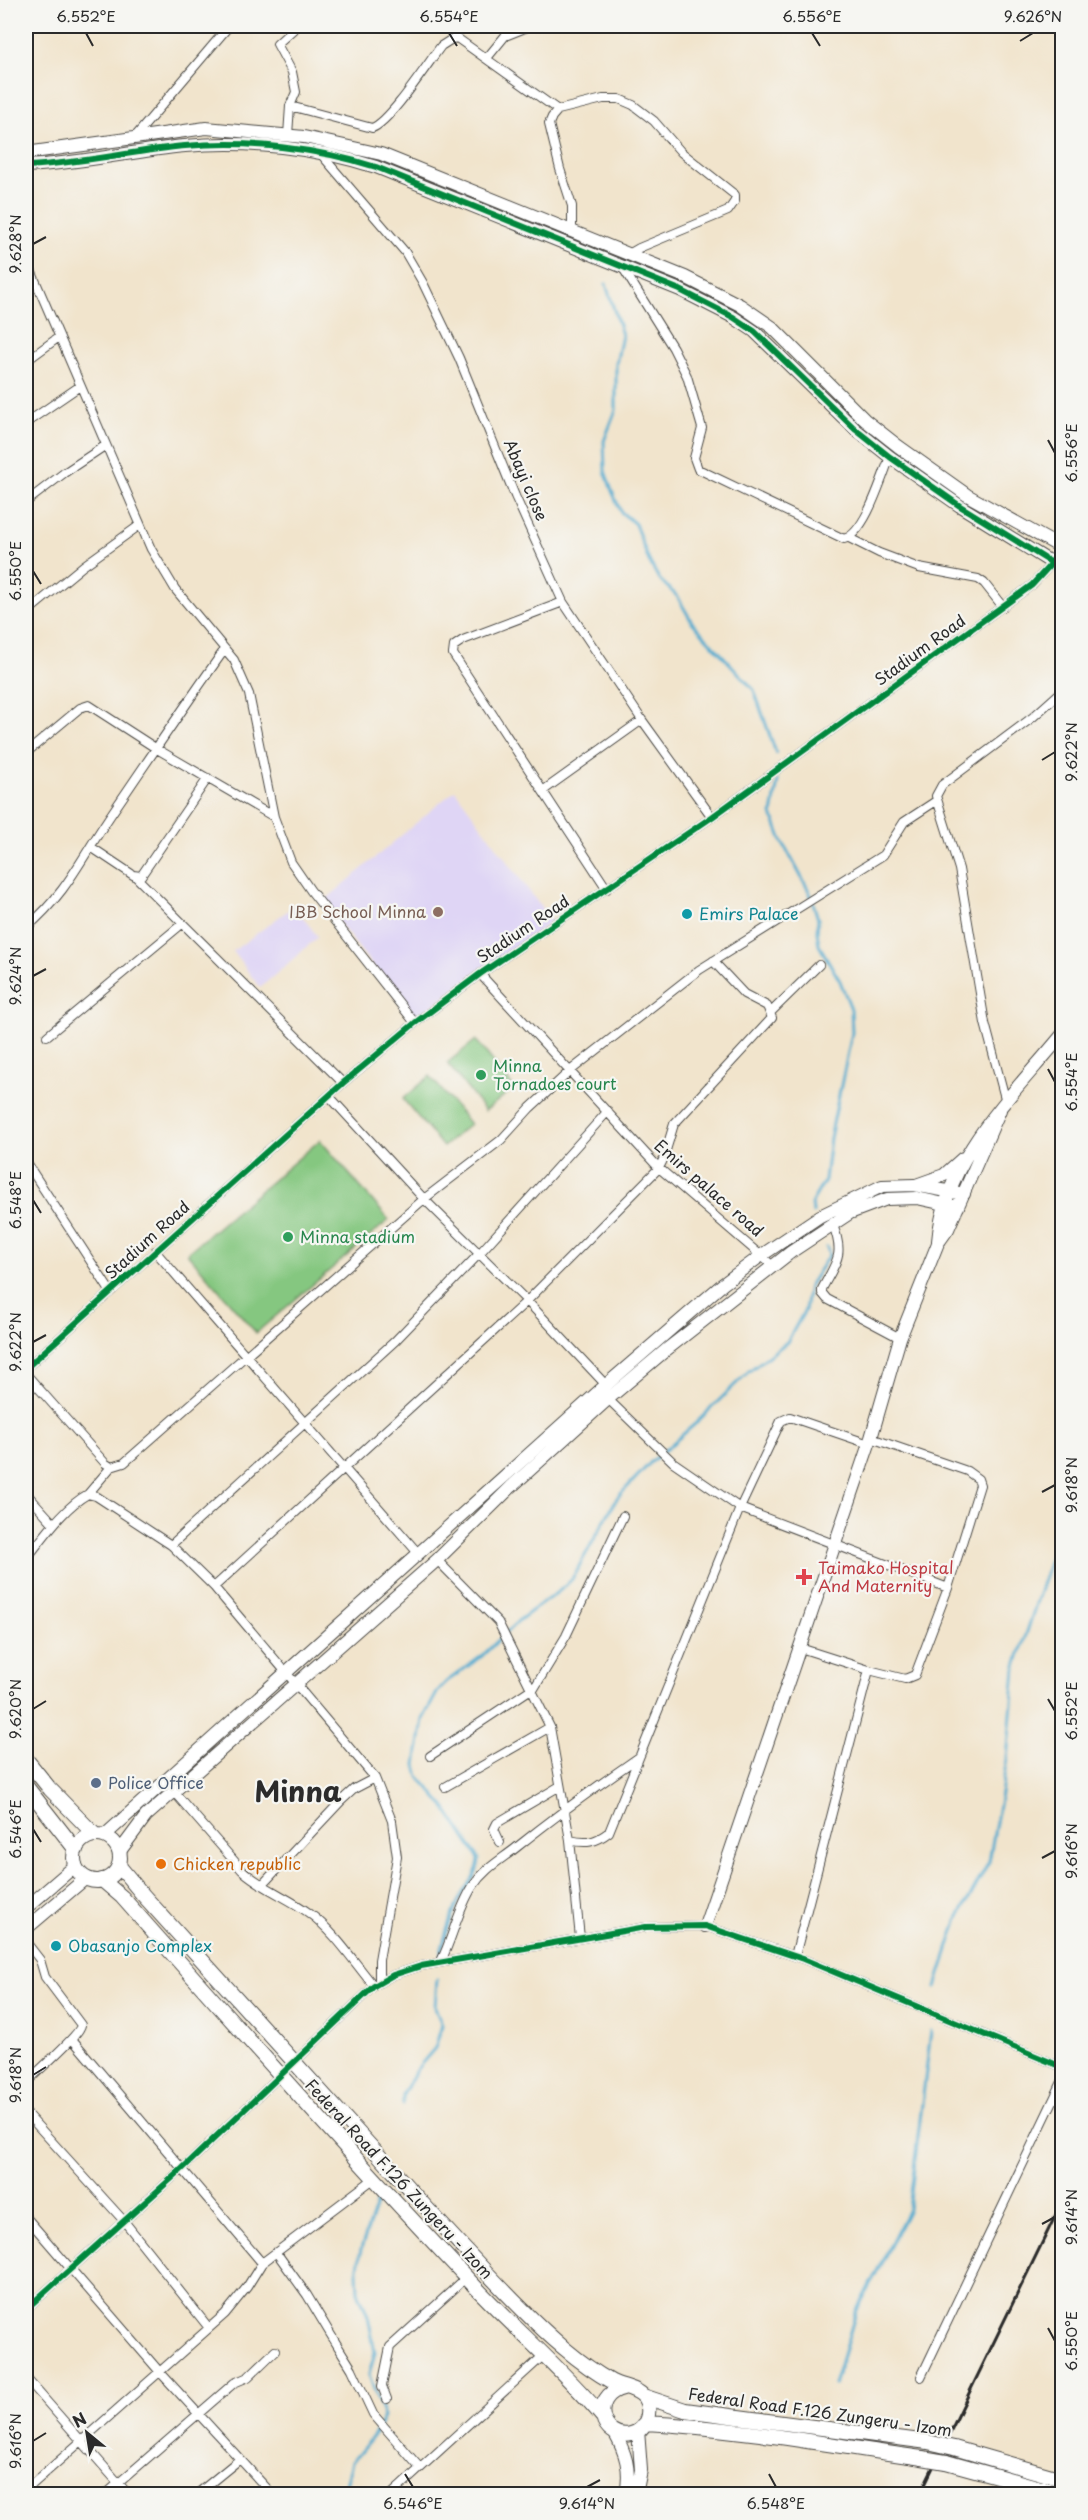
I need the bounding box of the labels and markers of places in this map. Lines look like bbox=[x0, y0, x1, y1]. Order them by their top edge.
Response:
place label: IBB School Minna bbox=[289, 899, 426, 923]
place label: Emirs Palace bbox=[699, 901, 798, 925]
marker: IBB School Minna bbox=[431, 905, 445, 919]
marker: Emirs Palace bbox=[680, 907, 694, 921]
place label: Minna Tornadoes court bbox=[493, 1053, 617, 1095]
marker: Minna Tornadoes court bbox=[474, 1068, 488, 1082]
place label: Minna stadium bbox=[300, 1224, 415, 1248]
marker: Minna stadium bbox=[281, 1230, 295, 1244]
place label: Taimako Hospital And Maternity bbox=[818, 1555, 954, 1597]
marker: Taimako Hospital And Maternity bbox=[795, 1568, 813, 1586]
place label: Police Office bbox=[108, 1770, 204, 1794]
marker: Police Office bbox=[89, 1776, 103, 1790]
place label: Chicken republic bbox=[173, 1851, 301, 1875]
marker: Chicken republic bbox=[154, 1857, 168, 1871]
place label: Obasanjo Complex bbox=[68, 1933, 212, 1957]
marker: Obasanjo Complex bbox=[49, 1939, 63, 1953]

